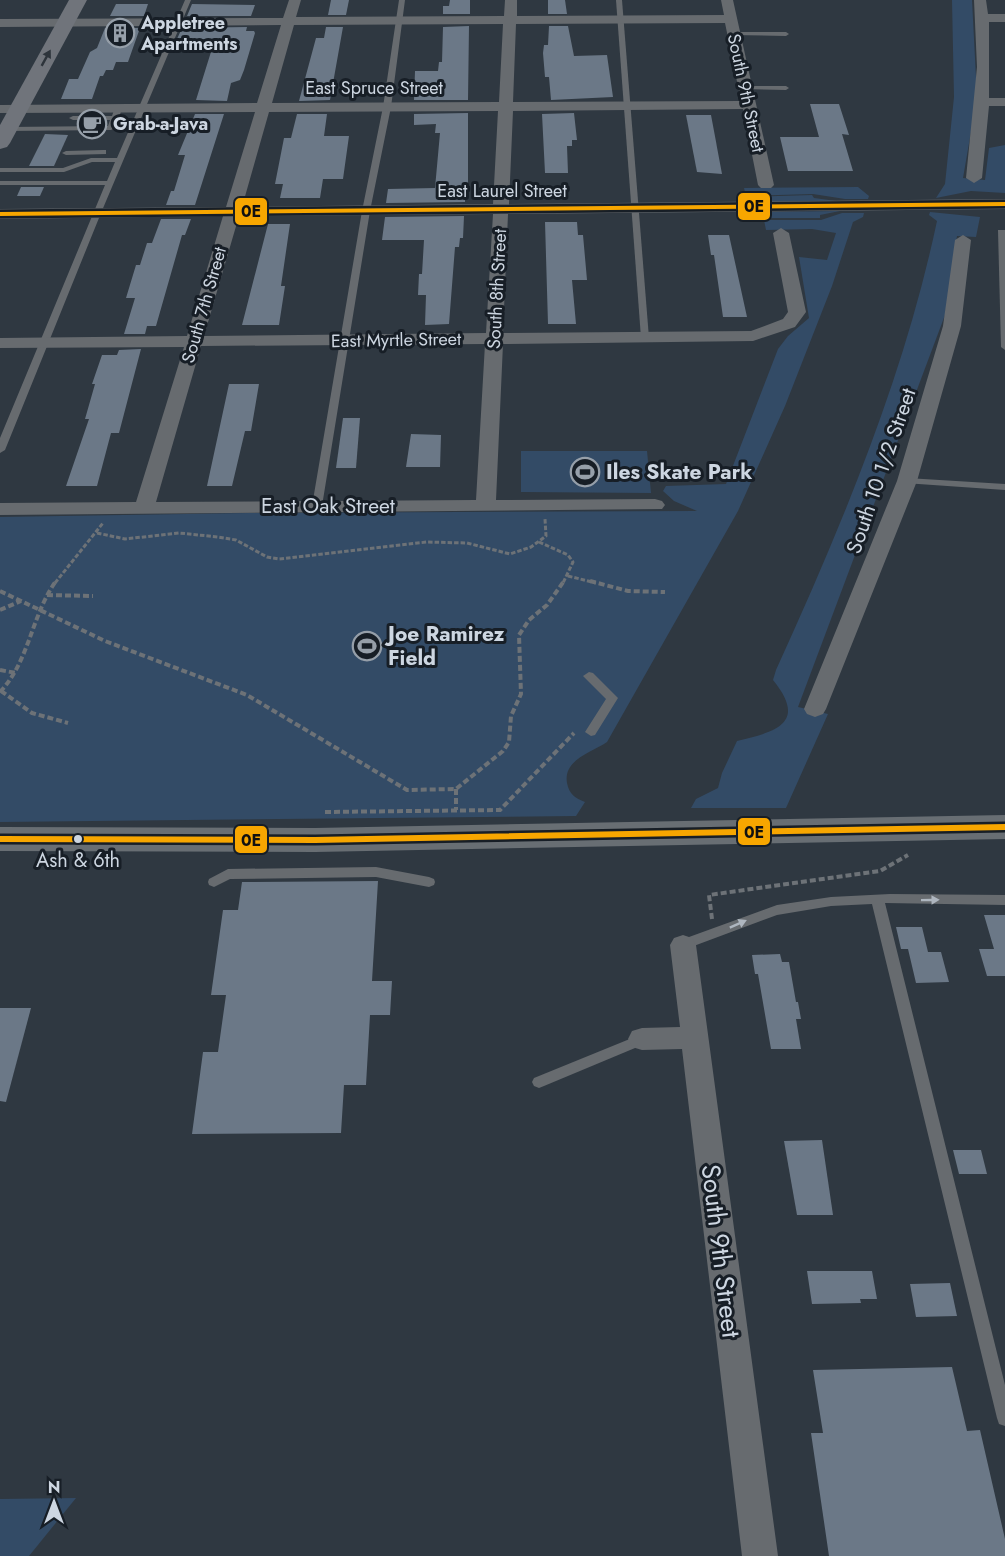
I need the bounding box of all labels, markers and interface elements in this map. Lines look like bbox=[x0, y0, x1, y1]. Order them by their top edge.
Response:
place label: Appletree Apartments bbox=[140, 10, 238, 57]
building icon: Appletree Apartments bbox=[104, 17, 136, 49]
street label: South 9th Street bbox=[721, 31, 771, 155]
one-way arrow bbox=[41, 49, 51, 66]
street label: East Spruce Street bbox=[305, 75, 443, 101]
cafe icon: Grab-a-Java bbox=[76, 108, 108, 140]
place label: Grab-a-Java bbox=[113, 111, 208, 137]
street label: East Laurel Street bbox=[437, 178, 567, 204]
line badge: 0E bbox=[737, 192, 771, 221]
text: 0E bbox=[744, 195, 764, 218]
line badge: 0E bbox=[234, 197, 268, 226]
text: 0E bbox=[241, 200, 261, 223]
street label: South 8th Street bbox=[481, 228, 513, 350]
street label: South 7th Street bbox=[175, 243, 233, 366]
street label: East Myrtle Street bbox=[331, 326, 462, 354]
street label: South 10 1/2 Street bbox=[839, 384, 923, 558]
sports icon: Iles Skate Park bbox=[569, 456, 601, 488]
place label: Iles Skate Park bbox=[606, 457, 752, 487]
street label: East Oak Street bbox=[261, 491, 395, 521]
place label: Joe Ramirez Field bbox=[384, 619, 505, 673]
sports icon: Joe Ramirez Field bbox=[351, 630, 383, 662]
line badge: 0E bbox=[737, 817, 771, 846]
text: 0E bbox=[744, 821, 764, 844]
line badge: 0E bbox=[234, 825, 268, 854]
text: 0E bbox=[241, 829, 261, 852]
marker: Ash & 6th bbox=[72, 833, 84, 845]
place label: Ash & 6th bbox=[36, 846, 120, 875]
one-way arrow bbox=[920, 896, 939, 905]
one-way arrow bbox=[729, 920, 746, 929]
street label: South 9th Street bbox=[692, 1162, 751, 1341]
north arrow bbox=[24, 1472, 84, 1532]
text: N bbox=[48, 1476, 60, 1499]

